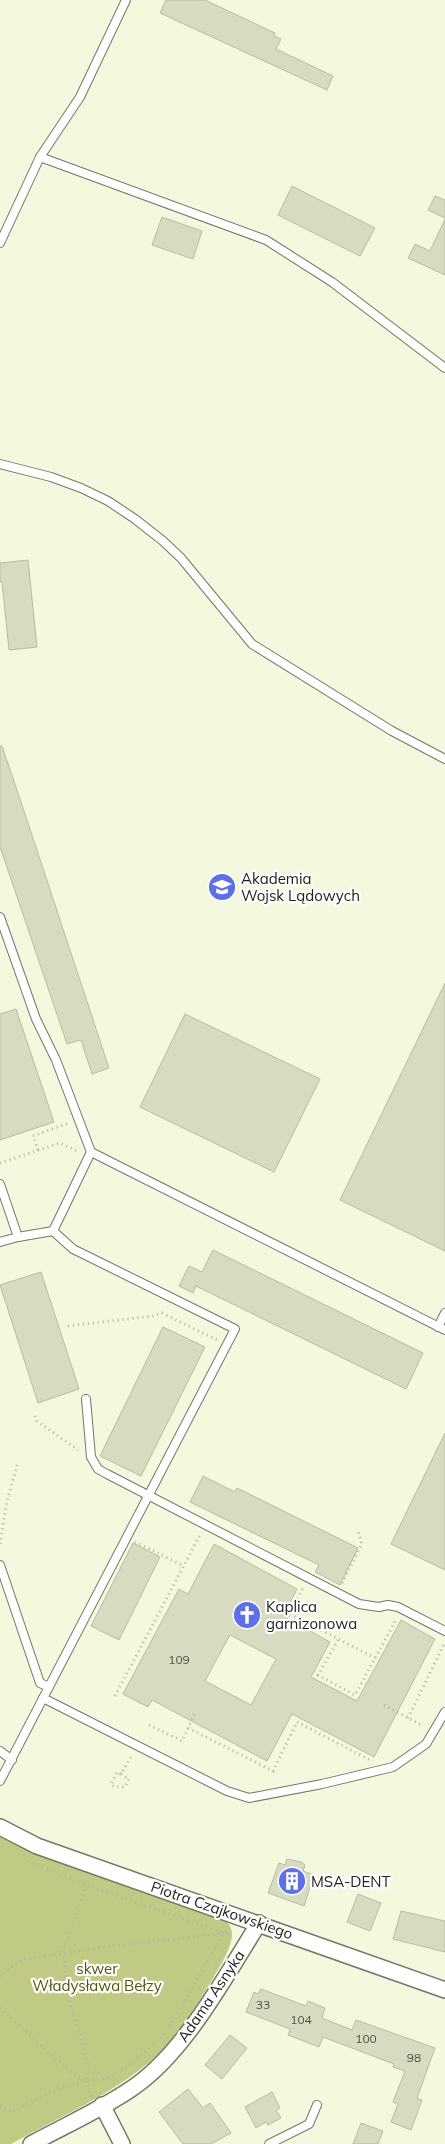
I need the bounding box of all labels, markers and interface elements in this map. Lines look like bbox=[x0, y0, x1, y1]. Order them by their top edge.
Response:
place label: Akademia Wojsk Lądowych bbox=[241, 869, 360, 905]
school or university icon: Akademia Wojsk Lądowych bbox=[207, 872, 237, 902]
place label: Kaplica garnizonowa bbox=[266, 1597, 357, 1633]
church icon: Kaplica garnizonowa bbox=[232, 1600, 262, 1630]
house number: 109 bbox=[168, 1652, 190, 1667]
building icon: MSA-DENT bbox=[277, 1866, 307, 1896]
place label: MSA-DENT bbox=[311, 1872, 391, 1891]
street label: Piotra Czajkowskiego bbox=[148, 1877, 296, 1943]
street label: Adama Asnyka bbox=[173, 1946, 249, 2046]
park label: skwer Władysława Bełzy bbox=[32, 1959, 162, 1995]
house number: 33 bbox=[256, 1997, 270, 2012]
house number: 104 bbox=[290, 2012, 312, 2027]
house number: 100 bbox=[355, 2031, 377, 2046]
house number: 98 bbox=[407, 2050, 421, 2065]

